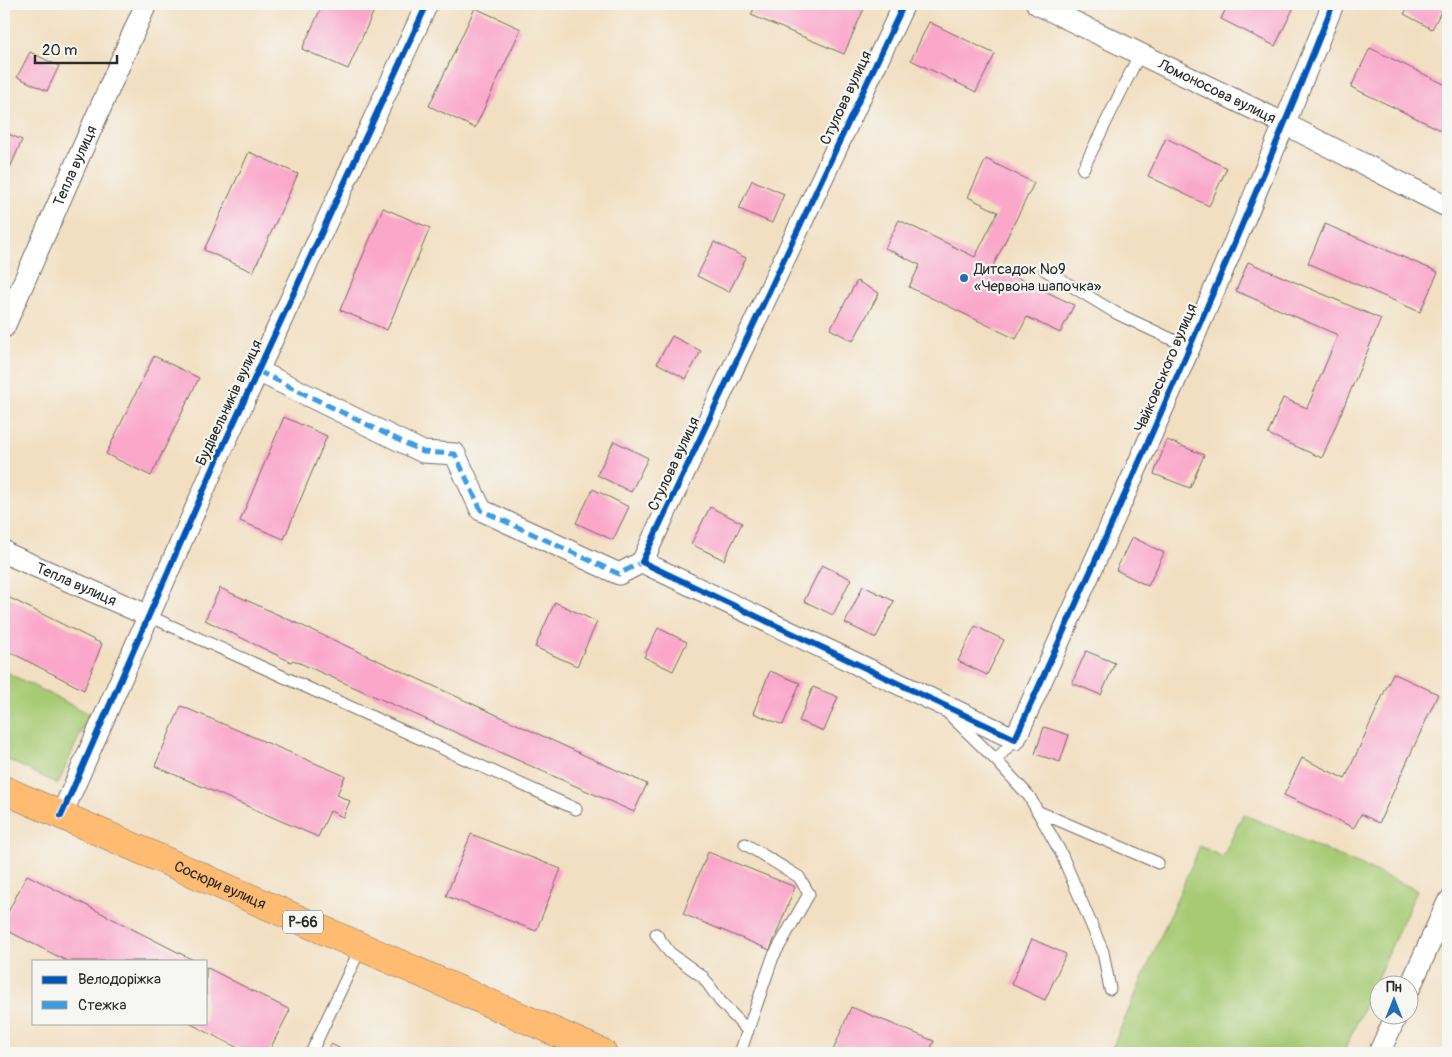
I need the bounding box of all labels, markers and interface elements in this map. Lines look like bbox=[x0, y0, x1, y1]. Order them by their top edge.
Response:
scale bar bbox=[35, 32, 118, 64]
text: 20 m bbox=[42, 41, 77, 60]
street label: Стулова вулиця bbox=[816, 48, 876, 148]
street label: Ломоносова вулиця bbox=[1154, 54, 1279, 128]
street label: Тепла вулиця bbox=[49, 123, 101, 209]
place label: Дитсадок №9 «Червона шапочка» bbox=[973, 260, 1102, 296]
marker: Дитсадок №9 «Червона шапочка» bbox=[958, 272, 970, 284]
street label: Чайковського вулиця bbox=[1130, 301, 1202, 435]
street label: Будівельників вулиця bbox=[192, 337, 266, 469]
street label: Стулова вулиця bbox=[644, 414, 704, 514]
street label: Тепла вулиця bbox=[33, 558, 120, 610]
street label: Сосюри вулиця bbox=[171, 856, 269, 913]
road number: Р-66 bbox=[283, 910, 323, 934]
legend bbox=[32, 960, 208, 1024]
text: Велодоріжка bbox=[78, 970, 161, 989]
north arrow bbox=[1370, 974, 1420, 1024]
text: Пн bbox=[1386, 979, 1402, 996]
text: Стежка bbox=[78, 996, 127, 1015]

